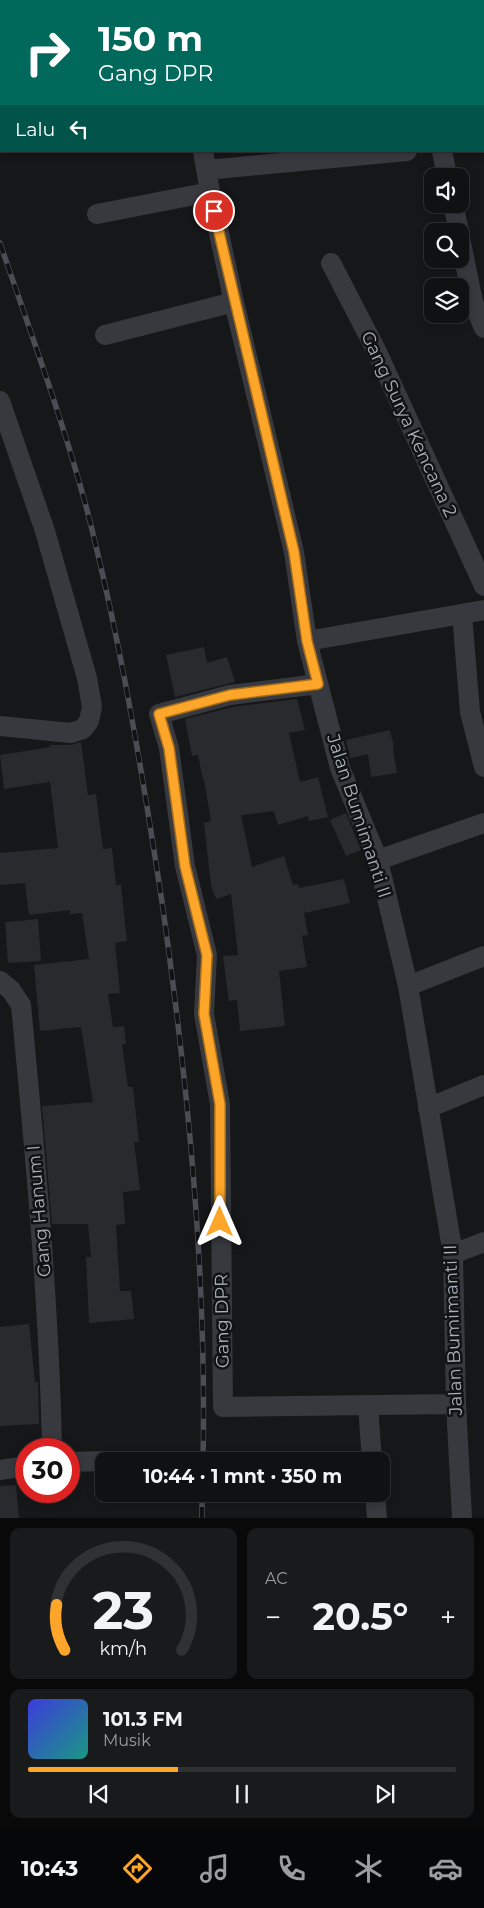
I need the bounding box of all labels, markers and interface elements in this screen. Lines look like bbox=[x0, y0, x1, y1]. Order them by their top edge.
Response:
text: 150 m bbox=[98, 17, 203, 60]
icon: right bbox=[15, 20, 80, 85]
text: Gang DPR bbox=[98, 60, 213, 87]
icon: left bbox=[65, 115, 93, 143]
text: Lalu bbox=[15, 118, 55, 141]
map controls bbox=[424, 168, 469, 323]
button: sound bbox=[424, 168, 469, 213]
pin bbox=[193, 190, 235, 232]
icon: arrive bbox=[200, 197, 228, 225]
button: search bbox=[424, 223, 469, 268]
button: layers bbox=[424, 278, 469, 323]
street label: Gang Surya Kencana 2 bbox=[356, 328, 462, 520]
street label: Jalan Bumimanti II bbox=[322, 730, 396, 901]
street label: Gang Hanum I bbox=[22, 1144, 56, 1278]
position arrow bbox=[193, 1195, 245, 1247]
street label: Jalan Bumimanti II bbox=[439, 1244, 467, 1417]
street label: Gang DPR bbox=[210, 1274, 234, 1368]
speed limit sign: 30 bbox=[15, 1438, 80, 1503]
text: 10:44 · 1 mnt · 350 m bbox=[143, 1465, 342, 1488]
text: AC bbox=[265, 1569, 288, 1588]
text: 23 bbox=[93, 1579, 154, 1642]
text: 20.5° bbox=[313, 1593, 408, 1640]
text: − bbox=[265, 1600, 281, 1634]
text: + bbox=[440, 1600, 456, 1634]
text: km/h bbox=[100, 1638, 147, 1659]
text: 101.3 FM bbox=[103, 1708, 183, 1731]
text: Musik bbox=[103, 1731, 151, 1750]
icon: previous bbox=[85, 1780, 113, 1808]
icon: pause bbox=[228, 1780, 256, 1808]
icon: next bbox=[371, 1780, 399, 1808]
icon: directions bbox=[120, 1851, 155, 1886]
icon: music bbox=[197, 1851, 232, 1886]
icon: phone bbox=[274, 1851, 309, 1886]
icon: climate bbox=[351, 1851, 386, 1886]
icon: car bbox=[428, 1851, 463, 1886]
text: 10:43 bbox=[21, 1855, 78, 1882]

